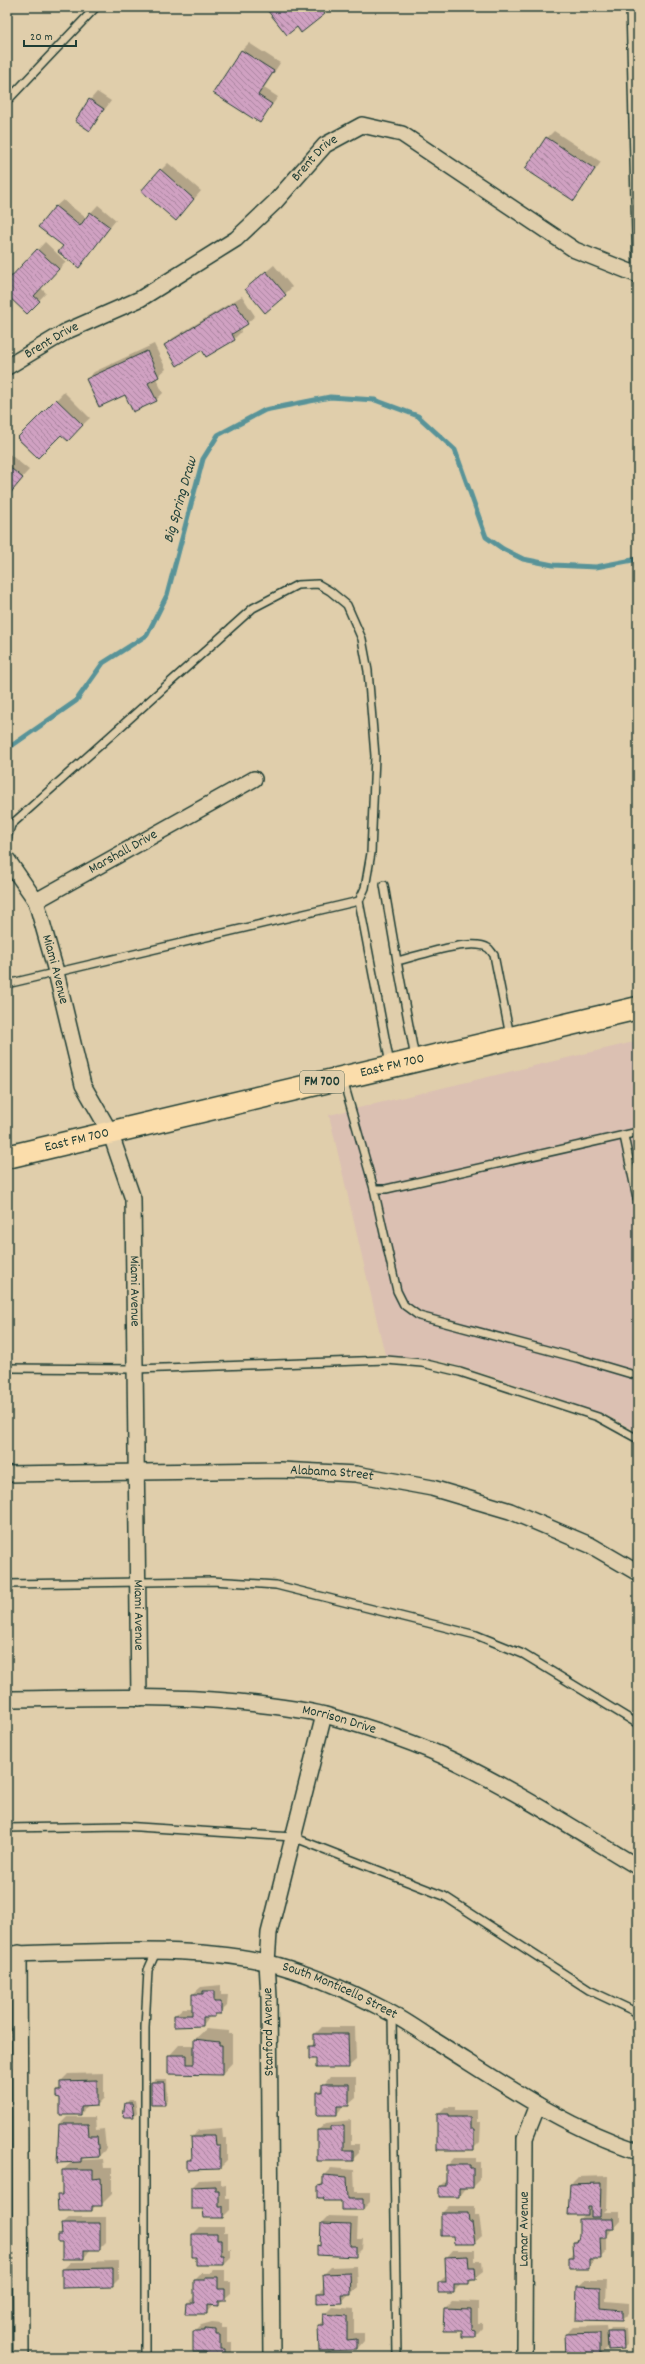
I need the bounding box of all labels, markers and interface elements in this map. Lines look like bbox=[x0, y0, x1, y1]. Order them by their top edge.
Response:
scale bar bbox=[24, 22, 76, 48]
text: 20 m bbox=[30, 29, 53, 46]
street label: Brent Drive bbox=[287, 130, 342, 186]
street label: Brent Drive bbox=[21, 317, 82, 364]
water label: Big Spring Draw bbox=[158, 453, 204, 546]
street label: Marshall Drive bbox=[85, 825, 161, 879]
street label: Miami Avenue bbox=[36, 932, 73, 1006]
street label: East FM 700 bbox=[358, 1049, 427, 1083]
road number: FM 700 bbox=[300, 1071, 344, 1093]
street label: East FM 700 bbox=[43, 1123, 111, 1158]
street label: Miami Avenue bbox=[124, 1255, 145, 1327]
street label: Alabama Street bbox=[290, 1460, 375, 1487]
street label: Miami Avenue bbox=[128, 1579, 148, 1651]
street label: Morrison Drive bbox=[300, 1700, 379, 1740]
street label: South Monticello Street bbox=[280, 1957, 401, 2025]
street label: Stanford Avenue bbox=[258, 1987, 280, 2077]
street label: Lamar Avenue bbox=[514, 2191, 535, 2267]

